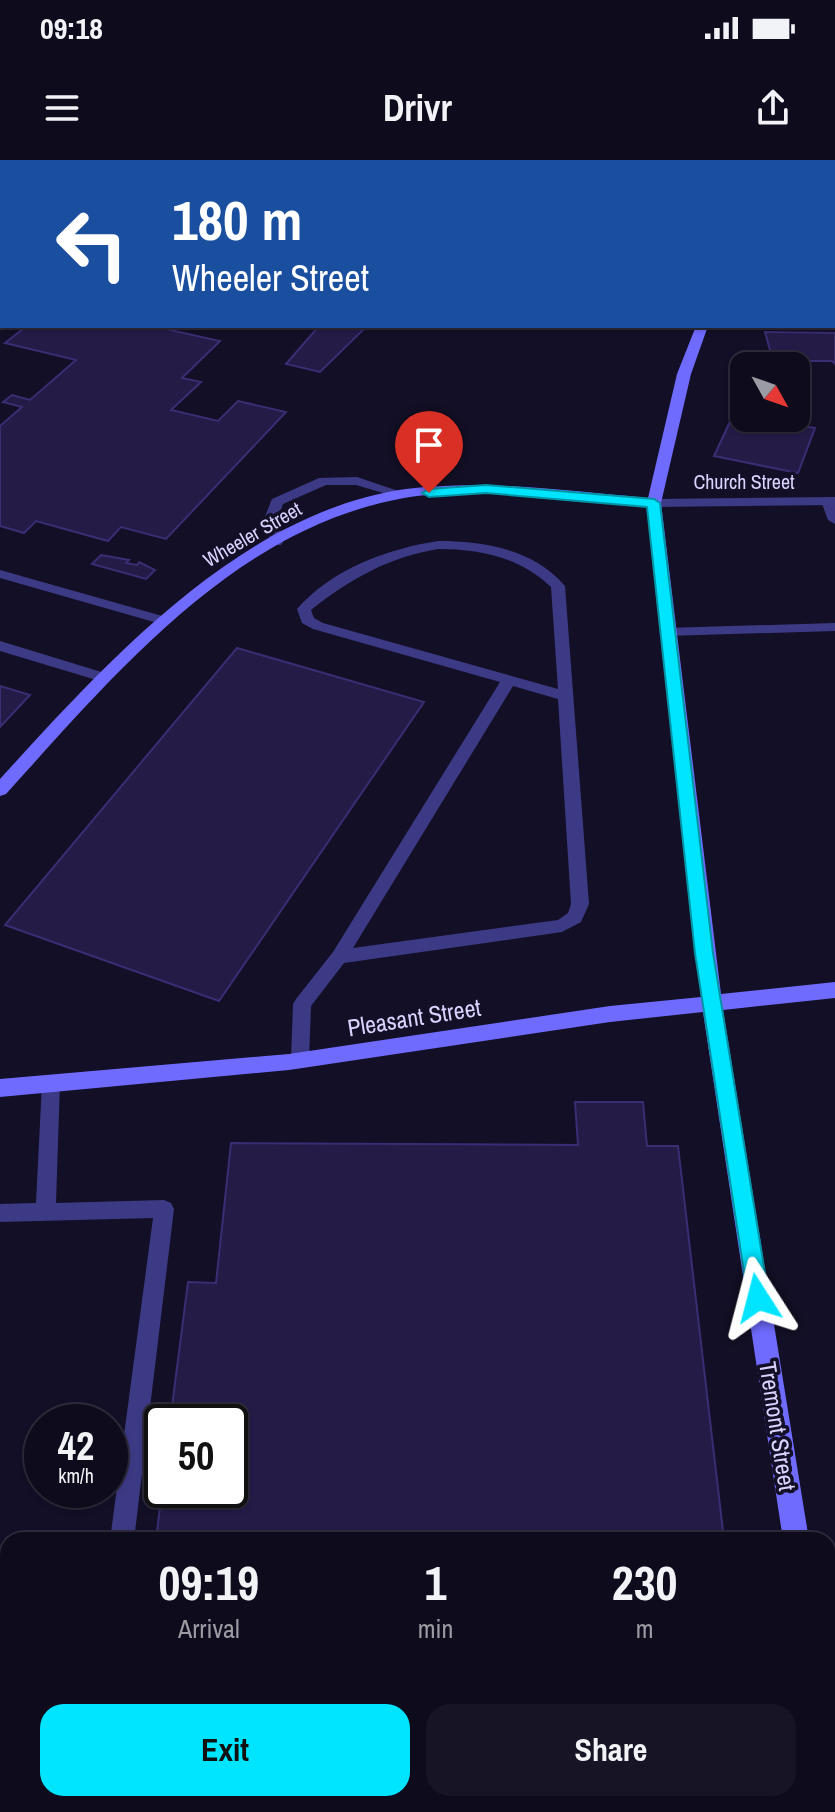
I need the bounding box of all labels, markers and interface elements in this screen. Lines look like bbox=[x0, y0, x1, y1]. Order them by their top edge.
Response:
text: 09:18 bbox=[40, 8, 103, 48]
text: Drivr bbox=[383, 84, 452, 132]
icon: menu bbox=[40, 86, 84, 130]
icon: share bbox=[751, 86, 795, 130]
text: 180 m bbox=[172, 182, 302, 257]
icon: left bbox=[40, 192, 144, 296]
text: Wheeler Street bbox=[172, 254, 369, 302]
north arrow bbox=[730, 352, 810, 432]
map controls bbox=[730, 352, 810, 432]
pin bbox=[395, 411, 463, 493]
icon: arrive bbox=[407, 423, 451, 467]
street label: Church Street bbox=[693, 468, 795, 495]
street label: Wheeler Street bbox=[198, 495, 306, 573]
street label: Pleasant Street bbox=[345, 991, 483, 1043]
position arrow bbox=[716, 1256, 800, 1340]
street label: Tremont Street bbox=[752, 1359, 804, 1493]
speed limit sign: 50 bbox=[144, 1404, 248, 1508]
text: 42 bbox=[58, 1419, 94, 1472]
text: km/h bbox=[58, 1462, 94, 1489]
text: 09:19 bbox=[159, 1550, 259, 1615]
text: 1 bbox=[425, 1550, 446, 1615]
text: 230 bbox=[612, 1550, 677, 1615]
text: Arrival bbox=[178, 1611, 240, 1646]
text: min bbox=[418, 1611, 453, 1646]
text: m bbox=[636, 1611, 654, 1646]
button: Exit bbox=[40, 1704, 410, 1796]
button: Share bbox=[426, 1704, 796, 1796]

